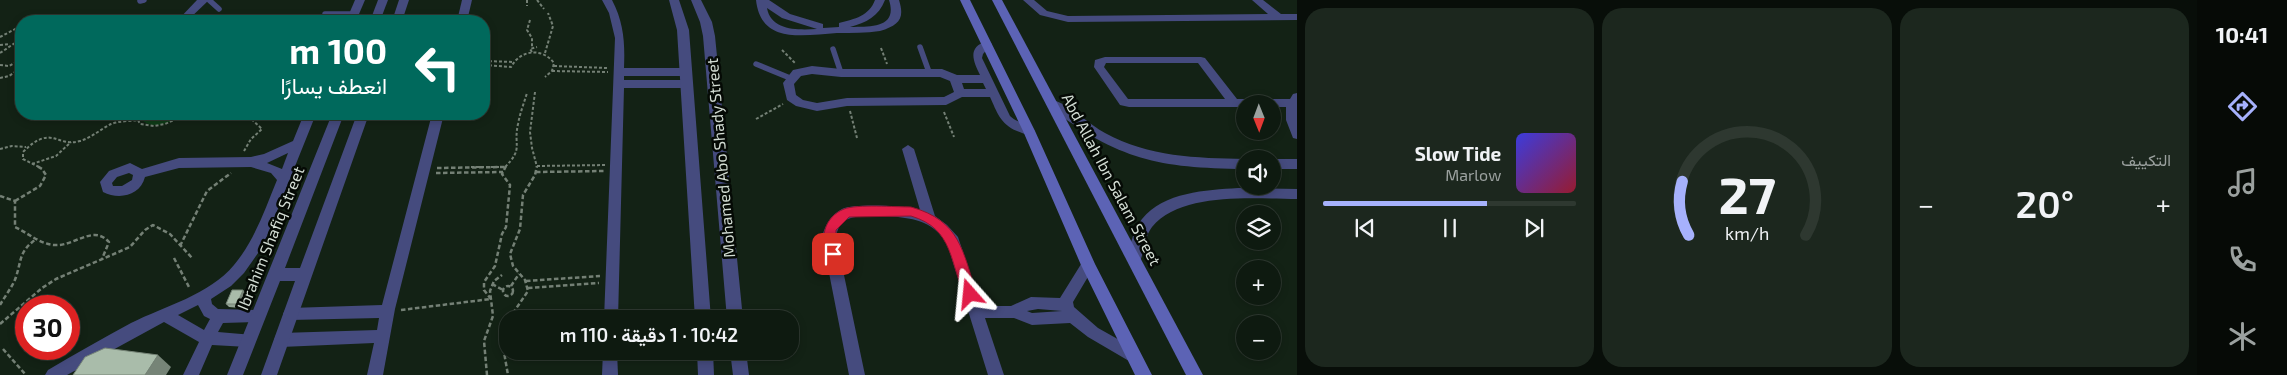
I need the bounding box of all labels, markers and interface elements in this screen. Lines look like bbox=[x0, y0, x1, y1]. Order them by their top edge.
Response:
text: 10:41 bbox=[2216, 21, 2268, 47]
text: 100 m bbox=[289, 29, 387, 71]
icon: left bbox=[405, 35, 470, 100]
street label: Mohamed Abo Shady Street bbox=[702, 57, 738, 259]
text: انعطف يسارًا bbox=[281, 72, 387, 98]
icon: directions bbox=[2225, 89, 2260, 124]
street label: Abd Allah Ibn Salam Street bbox=[1059, 90, 1165, 268]
north arrow bbox=[1236, 95, 1281, 140]
map controls bbox=[1236, 95, 1281, 360]
text: Slow Tide bbox=[1415, 142, 1501, 165]
button: sound bbox=[1236, 150, 1281, 195]
text: التكييف bbox=[2121, 150, 2171, 169]
text: 27 bbox=[1718, 162, 1776, 224]
street label: Ibrahim Shafiq Street bbox=[232, 163, 308, 313]
text: Marlow bbox=[1445, 165, 1501, 184]
icon: music bbox=[2225, 165, 2260, 200]
text: 20° bbox=[2015, 180, 2074, 226]
text: − bbox=[1918, 187, 1934, 221]
text: + bbox=[2156, 187, 2171, 221]
button: layers bbox=[1236, 205, 1281, 250]
icon: previous bbox=[1351, 214, 1379, 242]
icon: pause bbox=[1436, 214, 1464, 242]
icon: next bbox=[1520, 214, 1548, 242]
text: km/h bbox=[1725, 222, 1769, 244]
pin bbox=[812, 233, 854, 275]
icon: arrive bbox=[819, 240, 847, 268]
icon: phone bbox=[2225, 242, 2260, 277]
button: + bbox=[1236, 260, 1281, 305]
position arrow bbox=[943, 267, 995, 319]
speed limit sign: 30 bbox=[15, 295, 80, 360]
button: − bbox=[1236, 315, 1281, 360]
icon: climate bbox=[2225, 319, 2260, 354]
text: 10:42 · 1 دقيقة · 110 m bbox=[560, 323, 738, 346]

